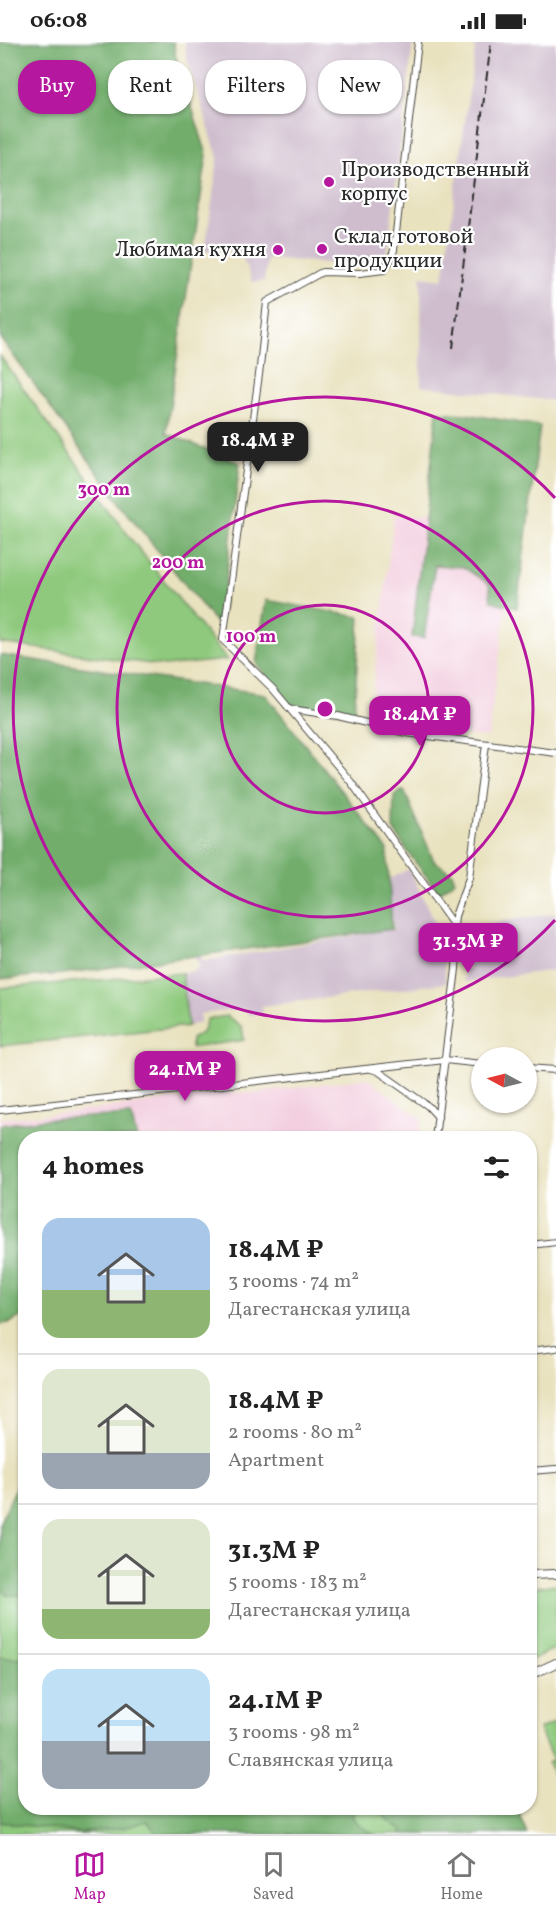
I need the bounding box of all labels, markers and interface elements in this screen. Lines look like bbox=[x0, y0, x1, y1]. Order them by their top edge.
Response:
text: 06:08 bbox=[30, 6, 88, 37]
chip: Buy bbox=[18, 60, 96, 114]
chip: Rent bbox=[108, 60, 193, 114]
chip: Filters bbox=[205, 60, 306, 114]
chip: New bbox=[318, 60, 402, 114]
place label: Производственный корпус bbox=[341, 156, 529, 209]
marker: Производственный корпус bbox=[322, 175, 336, 189]
place label: Склад готовой продукции bbox=[334, 223, 473, 276]
place label: Любимая кухня bbox=[115, 236, 266, 265]
marker: Склад готовой продукции bbox=[315, 242, 329, 256]
marker: Любимая кухня bbox=[271, 243, 285, 257]
pin: 18.4M ₽ bbox=[203, 422, 313, 473]
text: 18.4M ₽ bbox=[221, 427, 295, 455]
text: 300 m bbox=[78, 478, 130, 503]
text: 200 m bbox=[152, 551, 204, 576]
text: 100 m bbox=[226, 625, 276, 650]
pin: 18.4M ₽ bbox=[365, 696, 475, 747]
centre of rings bbox=[315, 699, 335, 719]
text: 18.4M ₽ bbox=[383, 701, 457, 729]
pin: 31.3M ₽ bbox=[413, 923, 523, 974]
text: 31.3M ₽ bbox=[433, 928, 503, 956]
north arrow bbox=[471, 1047, 537, 1113]
map controls bbox=[471, 1047, 537, 1113]
pin: 24.1M ₽ bbox=[130, 1051, 240, 1102]
text: 24.1M ₽ bbox=[149, 1056, 222, 1084]
text: 4 homes bbox=[42, 1149, 144, 1185]
icon: filters bbox=[480, 1151, 513, 1184]
text: 18.4M ₽ bbox=[228, 1232, 324, 1268]
icon: home bbox=[90, 1242, 162, 1314]
text: 3 rooms · 74 m² bbox=[228, 1268, 359, 1296]
text: Дагестанская улица bbox=[228, 1296, 411, 1324]
text: 18.4M ₽ bbox=[228, 1383, 324, 1419]
icon: home bbox=[90, 1393, 162, 1465]
text: 2 rooms · 80 m² bbox=[228, 1419, 362, 1447]
text: Apartment bbox=[228, 1447, 324, 1475]
text: 31.3M ₽ bbox=[228, 1533, 320, 1569]
icon: home bbox=[90, 1543, 162, 1615]
text: 5 rooms · 183 m² bbox=[228, 1569, 367, 1597]
text: Дагестанская улица bbox=[228, 1597, 411, 1625]
text: 24.1M ₽ bbox=[228, 1683, 323, 1719]
icon: home bbox=[90, 1693, 162, 1765]
text: 3 rooms · 98 m² bbox=[228, 1719, 360, 1747]
text: Славянская улица bbox=[228, 1747, 394, 1775]
tab: Map bbox=[73, 1848, 106, 1906]
tab: Saved bbox=[253, 1848, 294, 1906]
tab: Home bbox=[440, 1848, 483, 1906]

